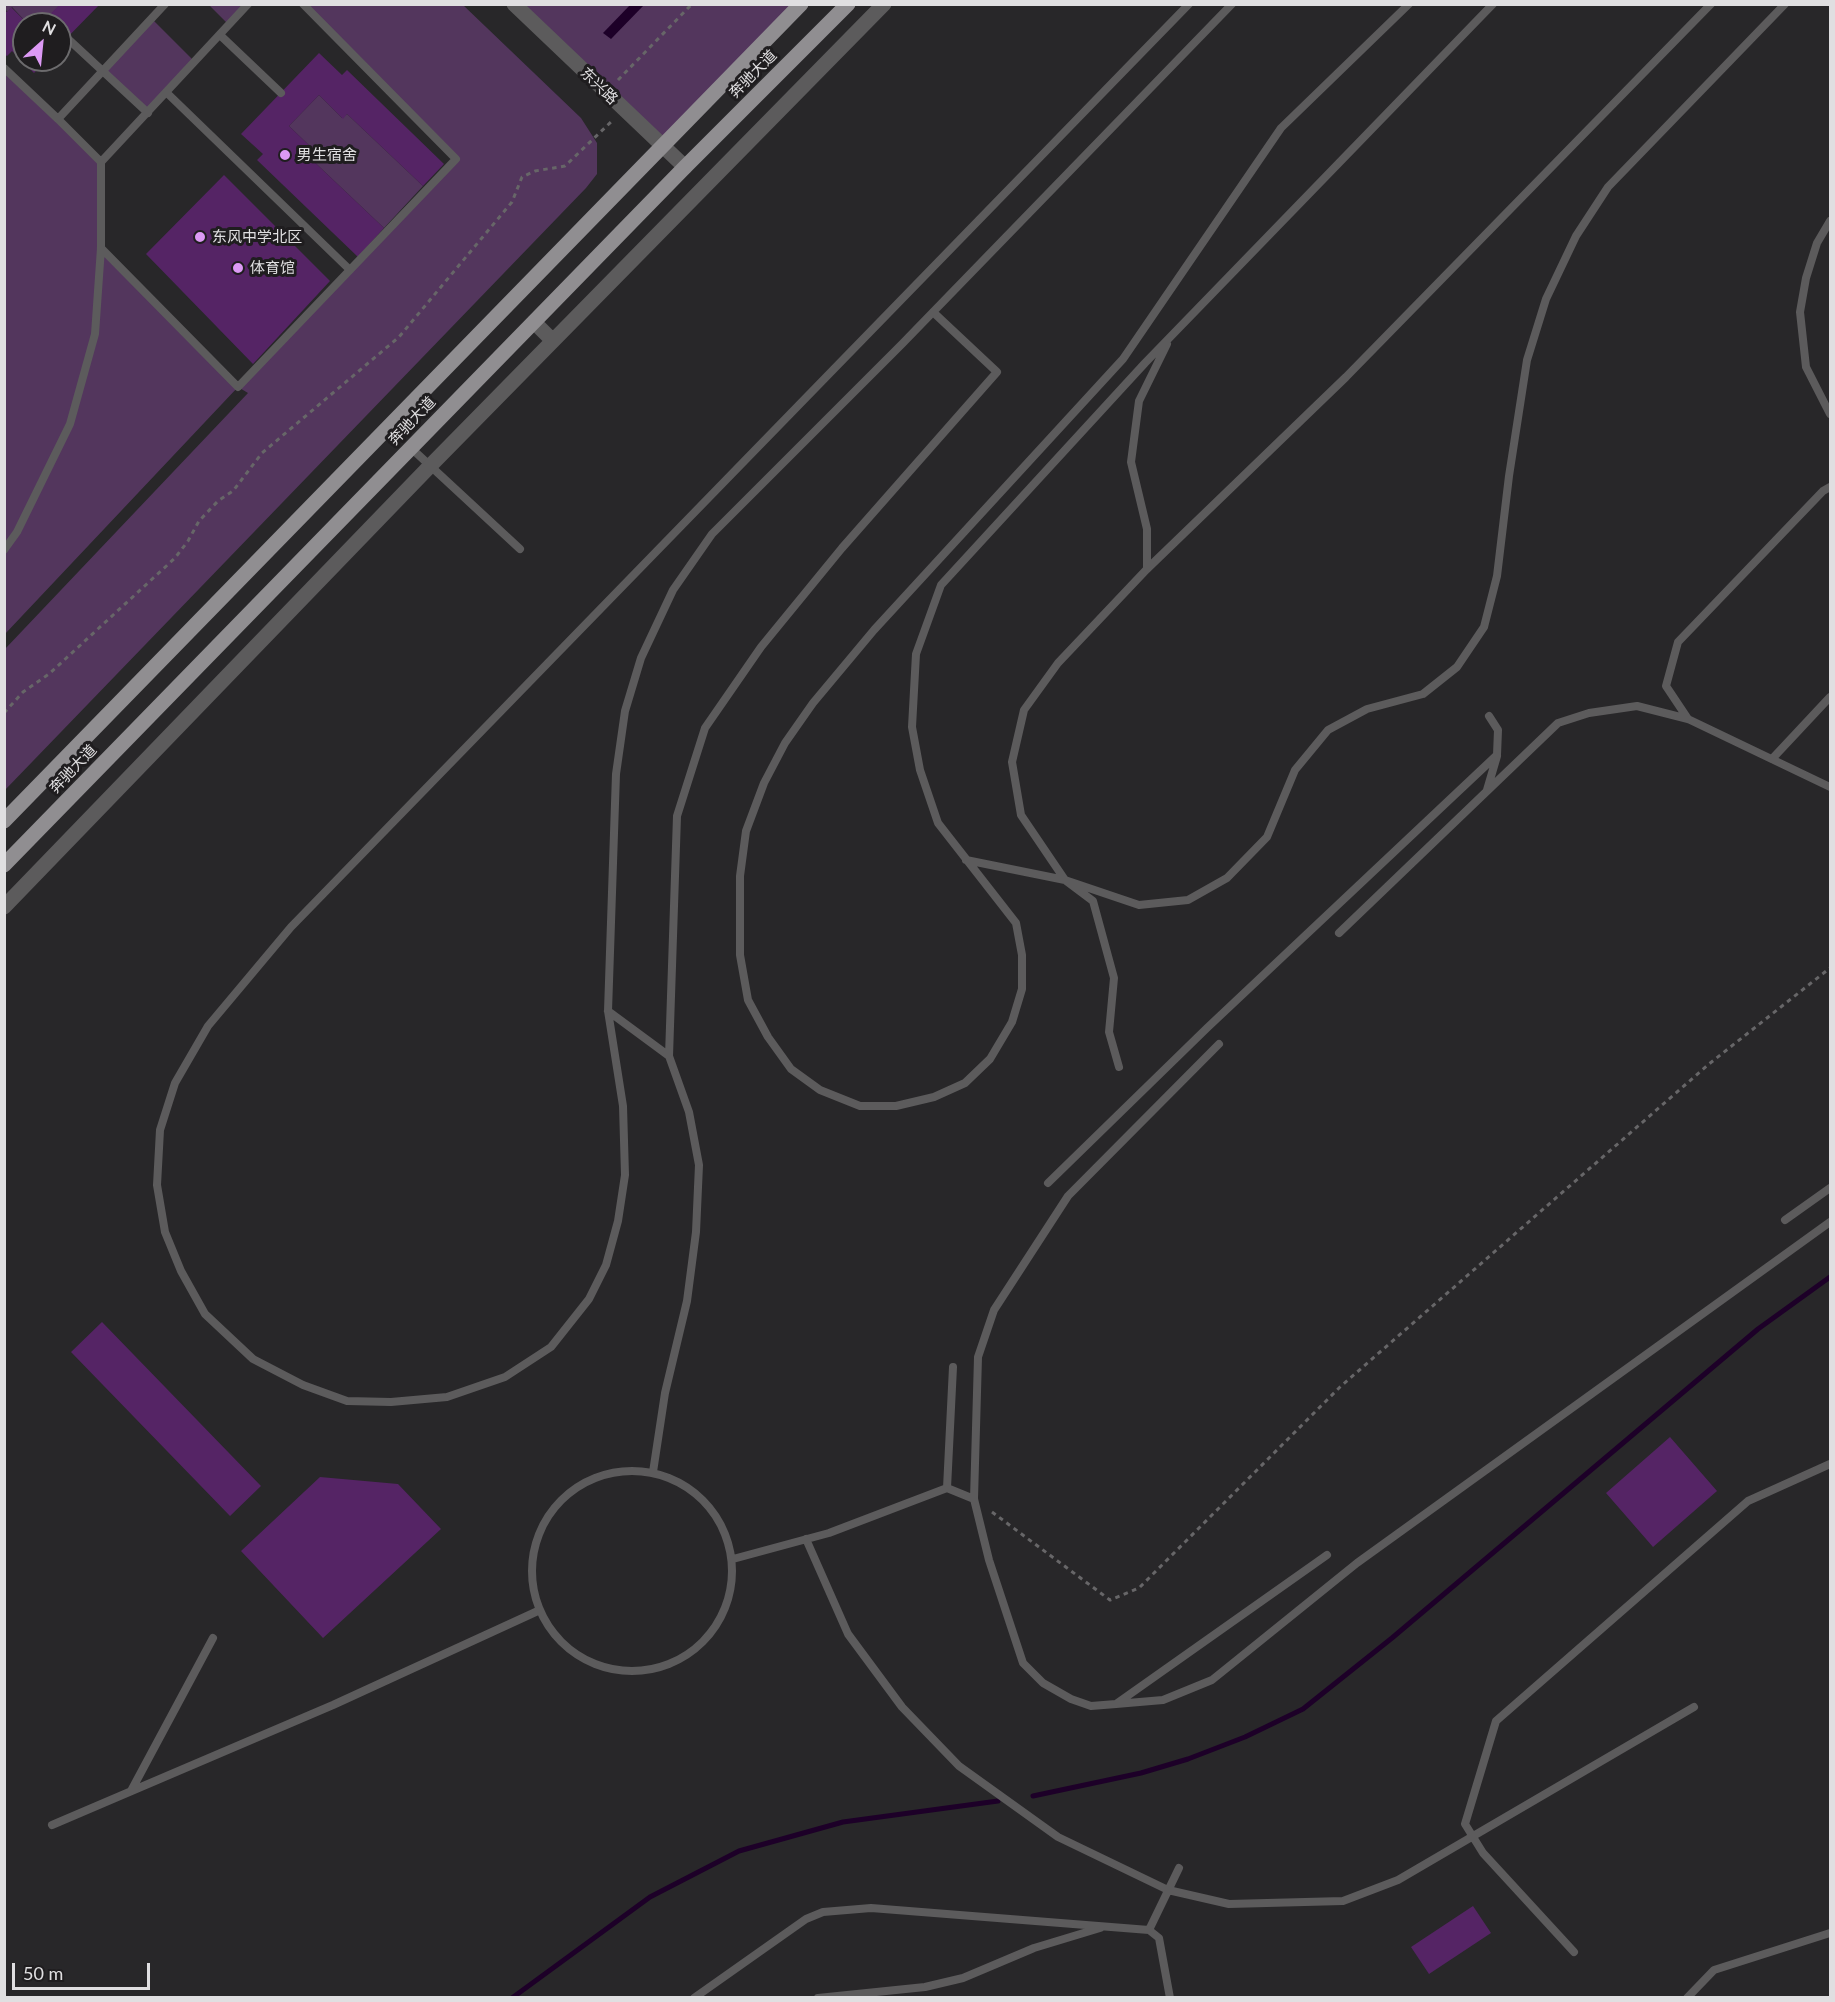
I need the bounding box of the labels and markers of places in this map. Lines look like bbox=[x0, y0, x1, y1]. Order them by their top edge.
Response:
place label: 男生宿舍 bbox=[297, 146, 357, 164]
marker: 男生宿舍 bbox=[278, 148, 292, 162]
place label: 东风中学北区 bbox=[212, 228, 302, 246]
marker: 东风中学北区 bbox=[193, 230, 207, 244]
place label: 体育馆 bbox=[250, 259, 295, 277]
marker: 体育馆 bbox=[231, 261, 245, 275]

